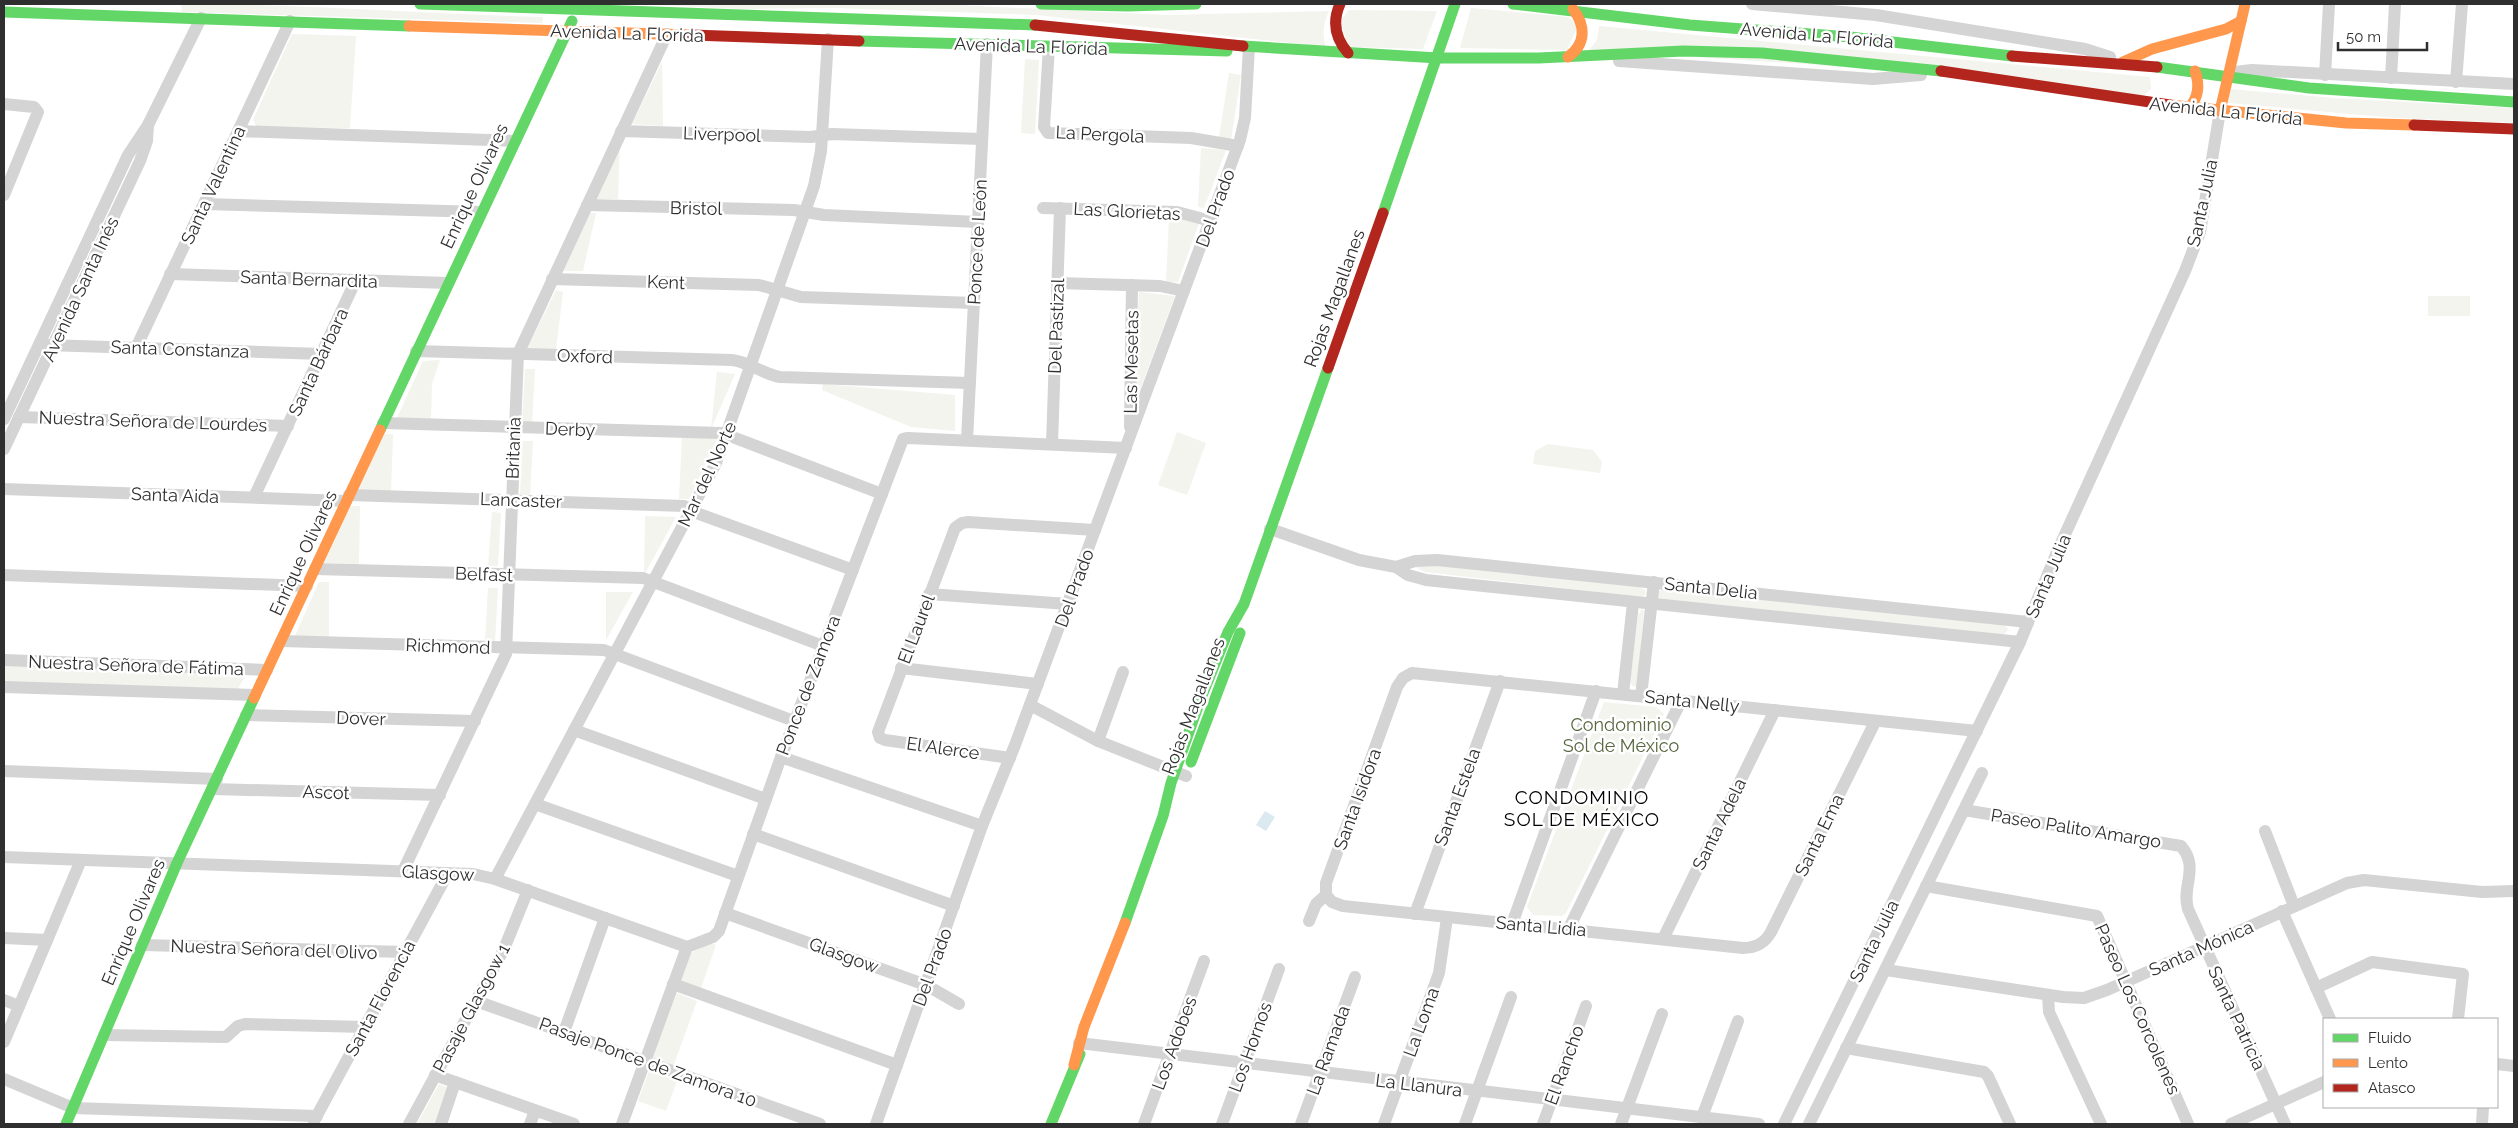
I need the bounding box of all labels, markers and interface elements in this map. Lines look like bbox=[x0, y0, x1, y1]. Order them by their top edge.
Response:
street label: Avenida La Florida bbox=[1739, 18, 1895, 52]
street label: Avenida La Florida bbox=[550, 20, 704, 46]
scale bar bbox=[2338, 20, 2427, 52]
text: 50 m bbox=[2346, 28, 2381, 46]
street label: Avenida La Florida bbox=[954, 33, 1108, 59]
street label: Avenida La Florida bbox=[2148, 93, 2304, 129]
street label: Enrique Olivares bbox=[436, 120, 512, 252]
street label: La Pergola bbox=[1055, 121, 1145, 147]
street label: Santa Valentina bbox=[176, 122, 250, 248]
street label: Liverpool bbox=[683, 122, 761, 146]
street label: Santa Julia bbox=[2182, 157, 2222, 249]
street label: Del Prado bbox=[1191, 166, 1239, 250]
street label: Ponce de León bbox=[963, 179, 991, 305]
street label: Bristol bbox=[670, 197, 722, 219]
street label: Las Glorietas bbox=[1073, 198, 1181, 224]
street label: Avenida Santa Inés bbox=[37, 213, 123, 365]
street label: Rojas Magallanes bbox=[1299, 226, 1369, 370]
street label: Santa Bernardita bbox=[240, 266, 378, 292]
street label: Kent bbox=[647, 271, 685, 293]
street label: Del Pastizal bbox=[1044, 278, 1068, 374]
street label: Santa Bárbara bbox=[284, 305, 352, 419]
street label: Las Mesetas bbox=[1120, 310, 1142, 414]
street label: Santa Constanza bbox=[110, 336, 250, 362]
street label: Oxford bbox=[557, 345, 613, 367]
street label: Nuestra Señora de Lourdes bbox=[38, 407, 268, 435]
street label: Britania bbox=[501, 416, 525, 480]
street label: Derby bbox=[545, 418, 596, 440]
street label: Mar del Norte bbox=[673, 418, 741, 530]
street label: Santa Aida bbox=[131, 483, 219, 507]
street label: Enrique Olivares bbox=[265, 487, 341, 619]
street label: Lancaster bbox=[480, 488, 563, 512]
street label: Santa Julia bbox=[2021, 531, 2075, 621]
street label: Del Prado bbox=[1050, 546, 1098, 630]
street label: Belfast bbox=[455, 562, 513, 586]
street label: Santa Delia bbox=[1663, 573, 1759, 603]
street label: El Laurel bbox=[893, 591, 939, 667]
street label: Ponce de Zamora bbox=[772, 612, 844, 758]
street label: Richmond bbox=[405, 634, 491, 658]
street label: Rojas Magallanes bbox=[1157, 634, 1229, 777]
street label: Nuestra Señora de Fátima bbox=[28, 651, 244, 679]
street label: Santa Nelly bbox=[1644, 686, 1741, 716]
street label: Dover bbox=[336, 707, 387, 729]
park label: Condominio Sol de México bbox=[1563, 714, 1679, 756]
street label: El Alerce bbox=[905, 732, 981, 764]
street label: Santa Isidora bbox=[1329, 745, 1385, 853]
street label: Santa Estela bbox=[1430, 745, 1484, 849]
street label: Santa Adela bbox=[1688, 775, 1750, 873]
street label: Ascot bbox=[302, 781, 350, 803]
district label: CONDOMINIO SOL DE MÉXICO bbox=[1504, 786, 1660, 830]
street label: Santa Ema bbox=[1790, 790, 1848, 880]
street label: Paseo Palito Amargo bbox=[1989, 804, 2163, 852]
street label: Enrique Olivares bbox=[97, 855, 169, 988]
street label: Glasgow bbox=[401, 861, 475, 885]
street label: Santa Julia bbox=[1845, 896, 1903, 986]
street label: Santa Lidia bbox=[1495, 912, 1587, 940]
street label: Santa Mónica bbox=[2146, 916, 2256, 980]
street label: Paseo Los Corcolenes bbox=[2091, 920, 2185, 1098]
street label: Del Prado bbox=[908, 925, 956, 1009]
street label: Glasgow bbox=[806, 933, 882, 977]
street label: Nuestra Señora del Olivo bbox=[170, 935, 378, 963]
street label: Santa Florencia bbox=[341, 936, 419, 1060]
street label: Pasaje Glasgow 1 bbox=[428, 940, 514, 1076]
street label: Santa Patricia bbox=[2204, 963, 2270, 1073]
street label: La Loma bbox=[1399, 984, 1443, 1060]
street label: Los Adobes bbox=[1147, 993, 1201, 1093]
street label: Los Hornos bbox=[1224, 999, 1276, 1095]
street label: La Ramada bbox=[1302, 1002, 1354, 1098]
street label: Pasaje Ponce de Zamora 10 bbox=[536, 1013, 760, 1111]
legend bbox=[2323, 1018, 2498, 1108]
street label: El Rancho bbox=[1540, 1022, 1588, 1108]
text: Fluido bbox=[2368, 1029, 2411, 1047]
text: Lento bbox=[2368, 1054, 2408, 1072]
street label: La Llanura bbox=[1374, 1069, 1464, 1101]
text: Atasco bbox=[2368, 1079, 2415, 1097]

